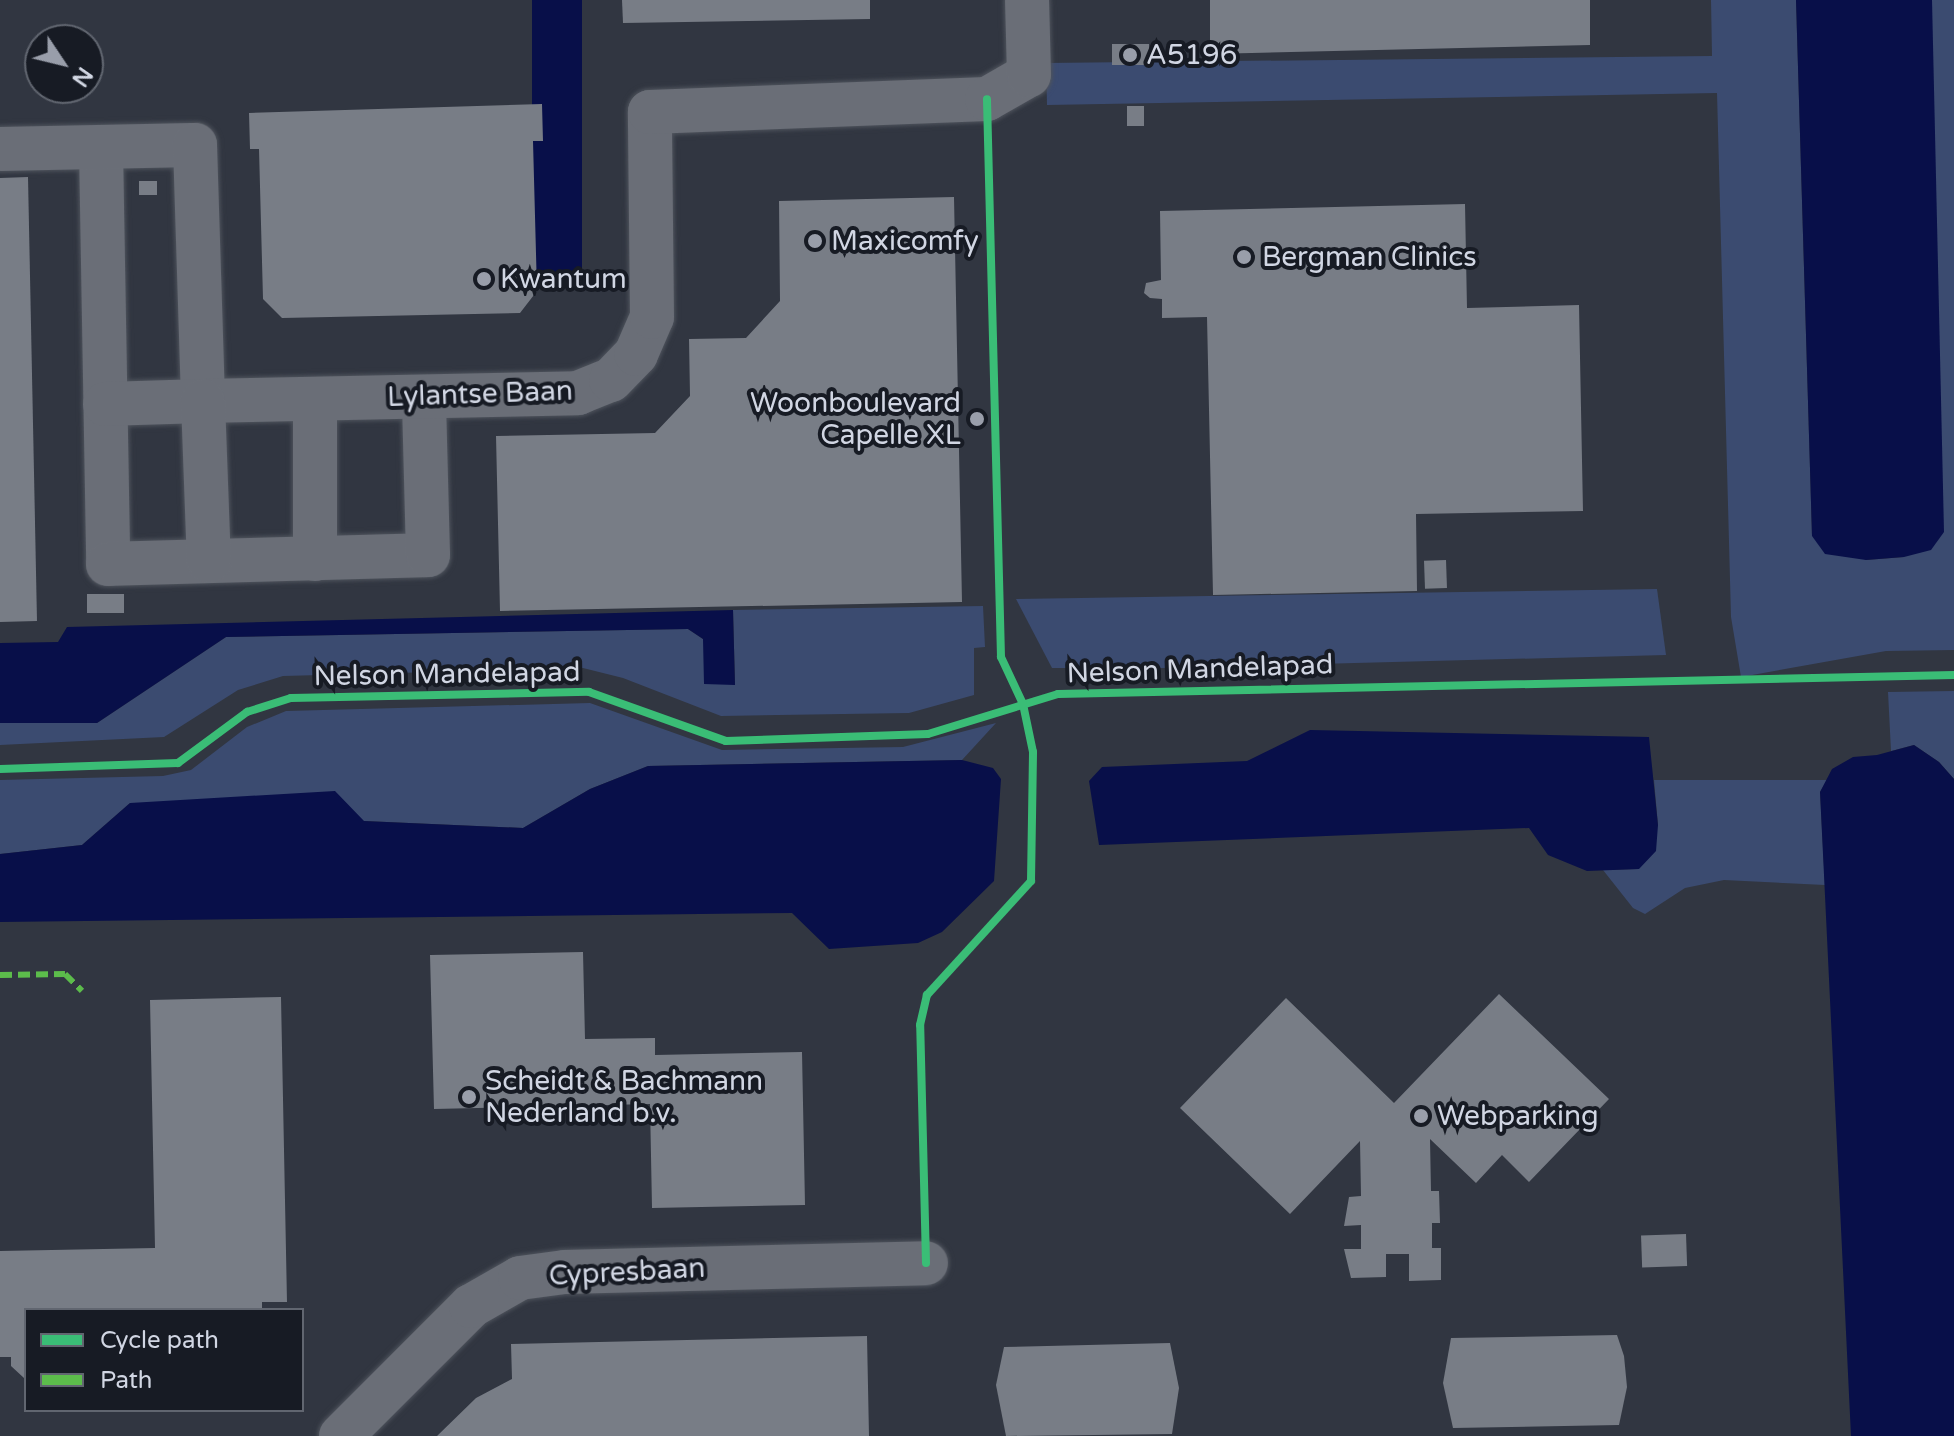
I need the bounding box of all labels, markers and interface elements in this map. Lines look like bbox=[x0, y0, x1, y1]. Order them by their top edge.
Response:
north arrow bbox=[24, 24, 104, 104]
place label: A5196 bbox=[1146, 38, 1237, 72]
marker: A5196 bbox=[1121, 46, 1139, 64]
text: N bbox=[66, 62, 98, 91]
place label: Maxicomfy bbox=[831, 224, 979, 258]
marker: Maxicomfy bbox=[806, 232, 824, 250]
place label: Bergman Clinics bbox=[1262, 240, 1477, 274]
marker: Bergman Clinics bbox=[1233, 246, 1255, 268]
place label: Kwantum bbox=[500, 262, 627, 296]
marker: Kwantum bbox=[475, 270, 493, 288]
street label: Lylantse Baan bbox=[387, 374, 573, 414]
place label: Woonboulevard Capelle XL bbox=[750, 386, 961, 452]
marker: Woonboulevard Capelle XL bbox=[968, 410, 986, 428]
street label: Nelson Mandelapad bbox=[1066, 648, 1334, 690]
street label: Nelson Mandelapad bbox=[313, 655, 581, 693]
place label: Scheidt & Bachmann Nederland b.v. bbox=[485, 1064, 763, 1130]
marker: Scheidt & Bachmann Nederland b.v. bbox=[460, 1088, 478, 1106]
place label: Webparking bbox=[1437, 1099, 1599, 1133]
marker: Webparking bbox=[1412, 1107, 1430, 1125]
street label: Cypresbaan bbox=[548, 1251, 706, 1293]
legend bbox=[24, 1308, 304, 1412]
text: Cycle path bbox=[100, 1326, 219, 1355]
text: Path bbox=[100, 1366, 153, 1395]

